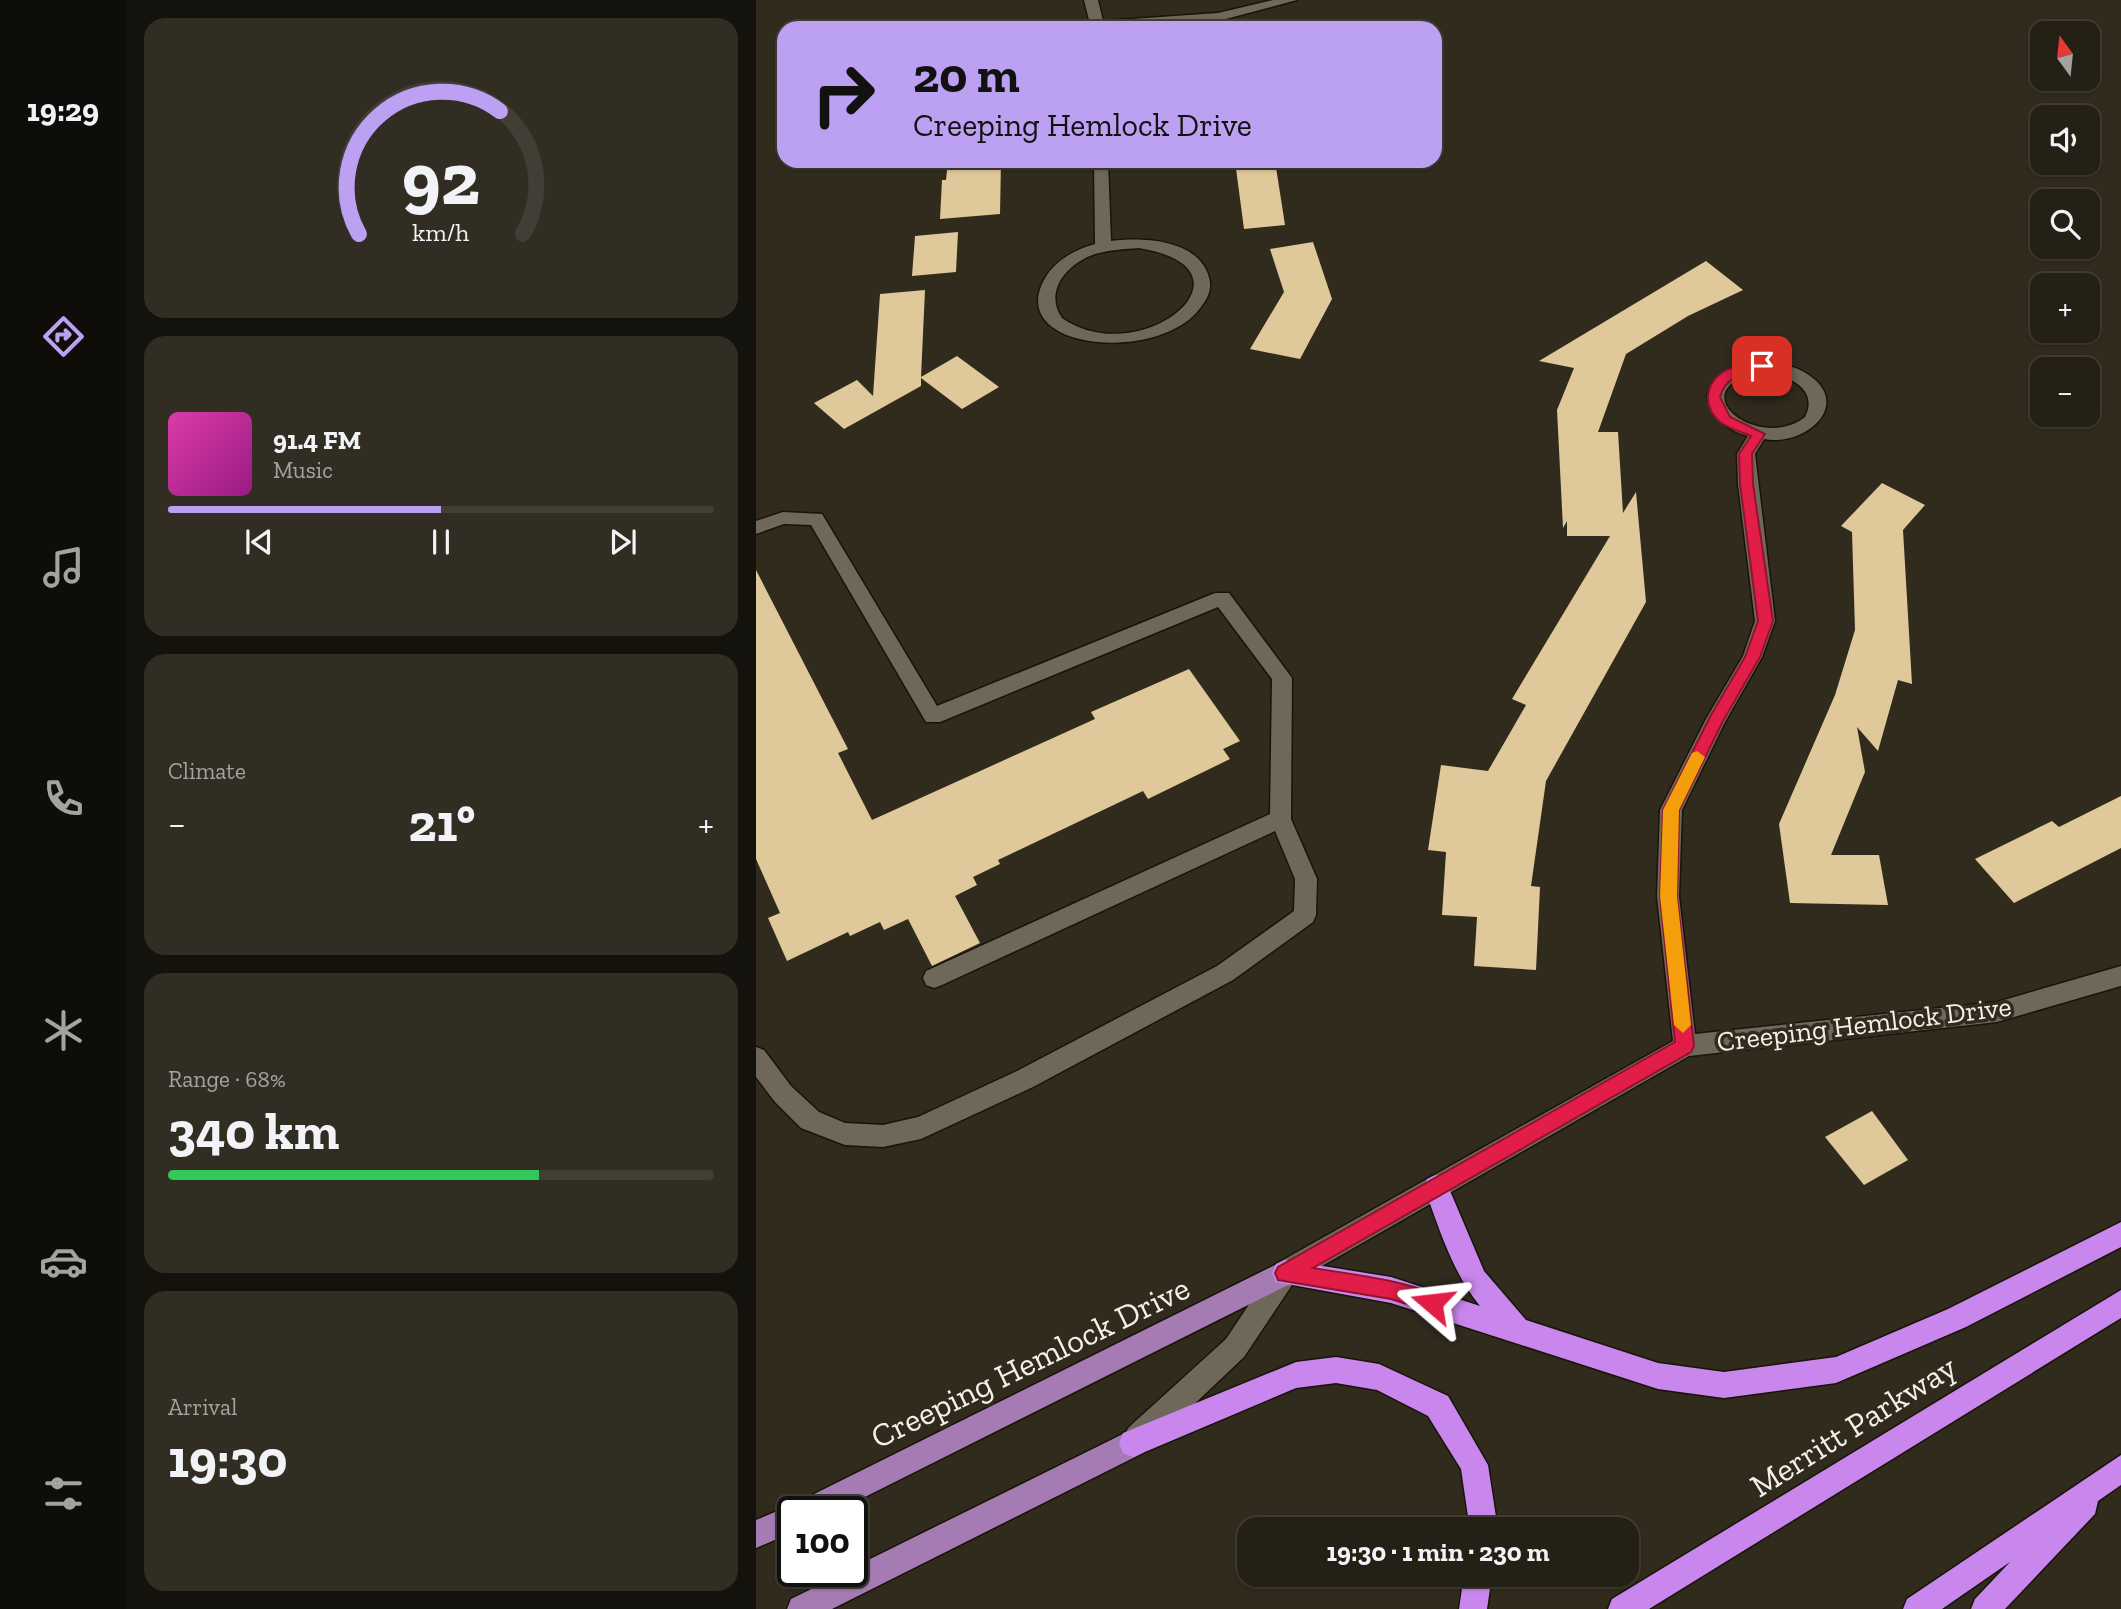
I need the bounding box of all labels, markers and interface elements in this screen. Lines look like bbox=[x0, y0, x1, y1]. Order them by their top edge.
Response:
north arrow bbox=[2030, 21, 2100, 91]
map controls bbox=[2030, 21, 2100, 427]
text: 20 m bbox=[913, 46, 1020, 105]
icon: right bbox=[798, 49, 889, 140]
text: 19:29 bbox=[27, 91, 99, 129]
button: sound bbox=[2030, 105, 2100, 175]
text: Creeping Hemlock Drive bbox=[913, 106, 1252, 144]
text: 92 bbox=[402, 135, 480, 223]
button: search bbox=[2030, 189, 2100, 259]
text: km/h bbox=[412, 217, 470, 247]
button: + bbox=[2030, 273, 2100, 343]
icon: directions bbox=[39, 312, 88, 361]
pin bbox=[1732, 336, 1792, 396]
icon: arrive bbox=[1743, 347, 1781, 385]
button: − bbox=[2030, 357, 2100, 427]
text: 91.4 FM bbox=[273, 424, 361, 456]
text: Music bbox=[273, 456, 333, 484]
icon: previous bbox=[240, 523, 278, 561]
icon: pause bbox=[422, 523, 460, 561]
icon: next bbox=[604, 523, 642, 561]
icon: music bbox=[39, 543, 88, 592]
text: Climate bbox=[168, 757, 246, 785]
icon: phone bbox=[39, 774, 88, 823]
text: 21° bbox=[408, 792, 475, 854]
text: − bbox=[168, 801, 186, 847]
text: + bbox=[698, 801, 714, 847]
street label: Creeping Hemlock Drive bbox=[1715, 990, 2013, 1058]
icon: climate bbox=[39, 1006, 88, 1055]
text: Range · 68% bbox=[168, 1065, 286, 1093]
text: 340 km bbox=[168, 1100, 339, 1162]
icon: car bbox=[39, 1237, 88, 1286]
position arrow bbox=[1395, 1266, 1469, 1340]
street label: Creeping Hemlock Drive bbox=[864, 1268, 1196, 1456]
street label: Merritt Parkway bbox=[1743, 1347, 1963, 1505]
text: Arrival bbox=[168, 1393, 237, 1421]
text: 19:30 bbox=[168, 1428, 287, 1490]
icon: filters bbox=[39, 1469, 88, 1518]
speed limit sign: 100 bbox=[777, 1496, 868, 1587]
text: 19:30 · 1 min · 230 m bbox=[1327, 1536, 1549, 1568]

